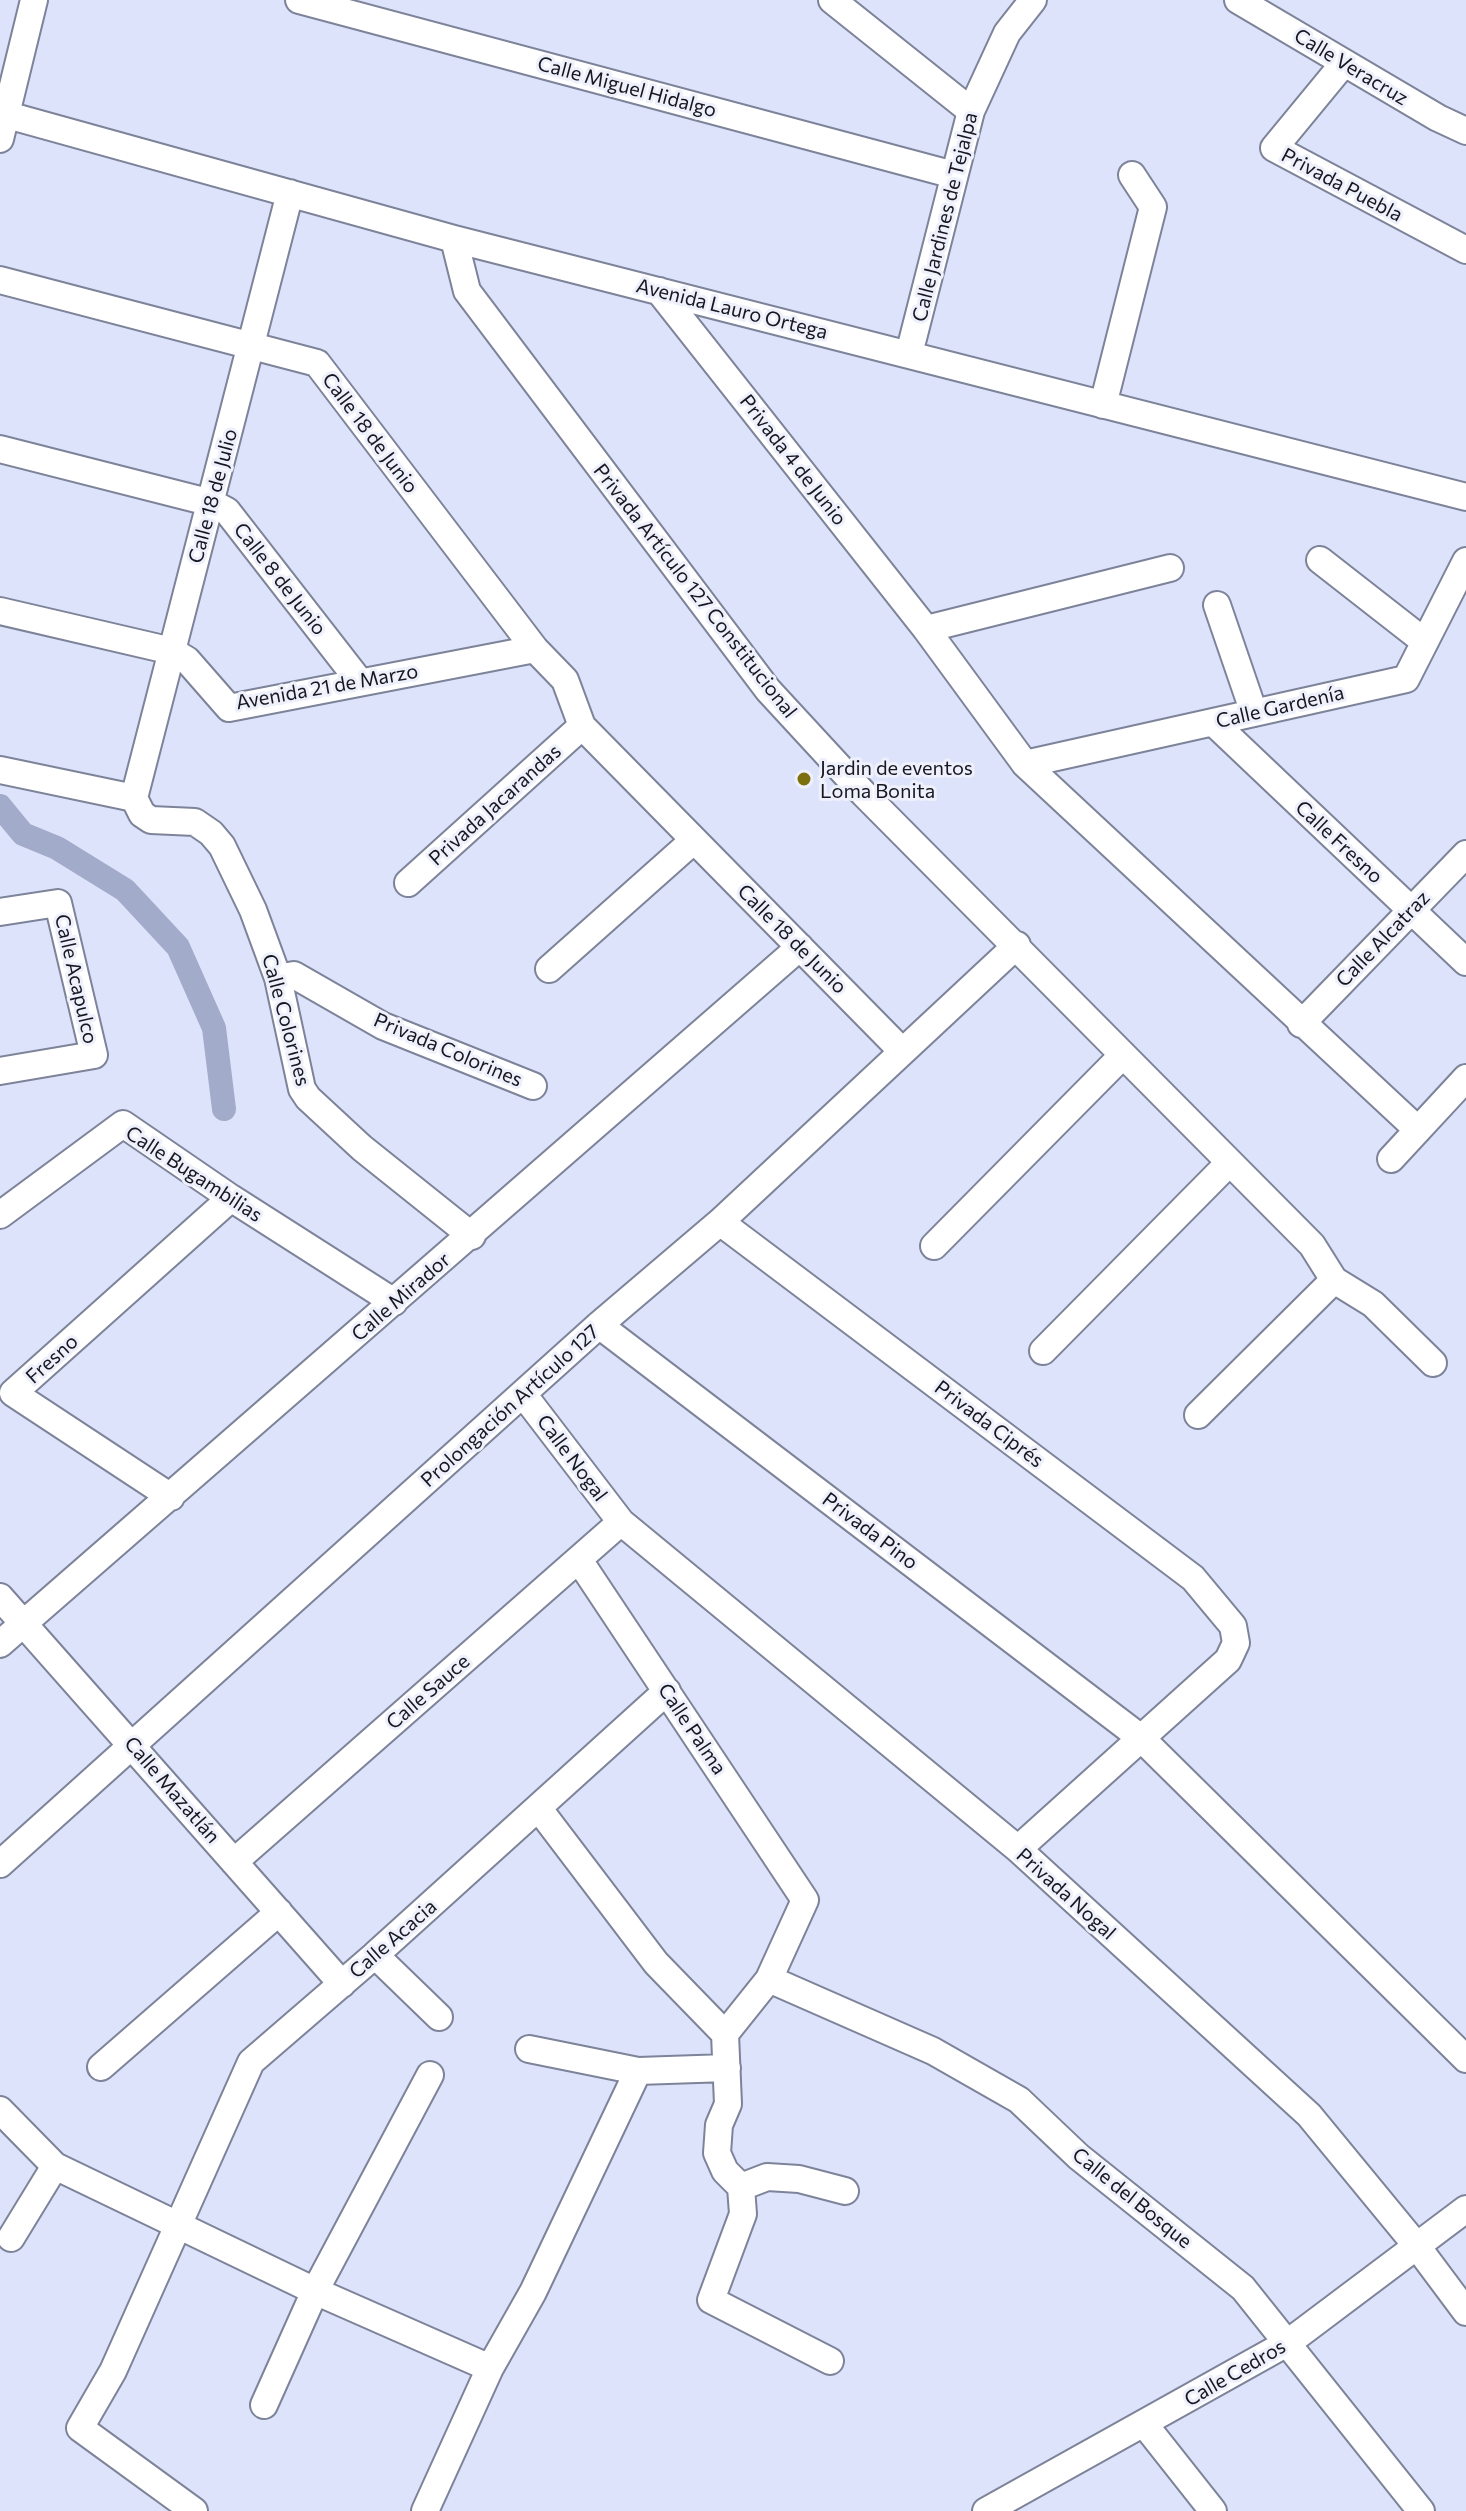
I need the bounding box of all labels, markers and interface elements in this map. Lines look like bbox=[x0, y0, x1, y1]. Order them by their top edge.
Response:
street label: Calle Veracruz bbox=[1290, 24, 1412, 110]
street label: Calle Miguel Hidalgo bbox=[535, 52, 719, 122]
street label: Calle Jardines de Tejalpa bbox=[907, 110, 983, 324]
street label: Privada Puebla bbox=[1277, 143, 1407, 227]
street label: Avenida Lauro Ortega bbox=[634, 274, 830, 344]
street label: Calle 18 de Junio bbox=[317, 368, 423, 498]
street label: Privada 4 de Junio bbox=[734, 390, 852, 530]
street label: Calle 18 de Julio bbox=[184, 426, 242, 566]
street label: Privada Artículo 127 Constitucional bbox=[588, 459, 802, 723]
street label: Calle 8 de Junio bbox=[229, 518, 331, 640]
street label: Avenida 21 de Marzo bbox=[234, 659, 420, 715]
street label: Calle Gardenía bbox=[1214, 681, 1346, 733]
street label: Privada Jacarandas bbox=[424, 739, 566, 871]
place label: Jardin de eventos Loma Bonita bbox=[820, 756, 973, 803]
marker: Jardin de eventos Loma Bonita bbox=[795, 770, 813, 788]
street label: Calle Fresno bbox=[1290, 796, 1388, 888]
street label: Calle 18 de Junio bbox=[732, 879, 852, 999]
street label: Calle Alcatraz bbox=[1331, 886, 1435, 992]
street label: Calle Acapulco bbox=[49, 912, 103, 1046]
street label: Calle Colorines bbox=[257, 951, 315, 1089]
street label: Privada Colorines bbox=[370, 1008, 526, 1092]
street label: Calle Bugambilias bbox=[121, 1121, 267, 1227]
street label: Calle Mirador bbox=[347, 1248, 455, 1346]
street label: Prolongación Artículo 127 bbox=[416, 1320, 604, 1492]
street label: Fresno bbox=[21, 1329, 83, 1389]
street label: Privada Ciprés bbox=[930, 1375, 1048, 1473]
street label: Calle Nogal bbox=[532, 1410, 612, 1506]
street label: Privada Pino bbox=[818, 1487, 922, 1575]
street label: Calle Sauce bbox=[381, 1649, 475, 1735]
street label: Calle Palma bbox=[653, 1679, 731, 1779]
street label: Calle Mazatlán bbox=[119, 1732, 225, 1848]
street label: Privada Nogal bbox=[1011, 1843, 1121, 1945]
street label: Calle Acacia bbox=[344, 1895, 442, 1983]
street label: Calle del Bosque bbox=[1067, 2142, 1197, 2254]
street label: Calle Cedros bbox=[1180, 2334, 1290, 2412]

